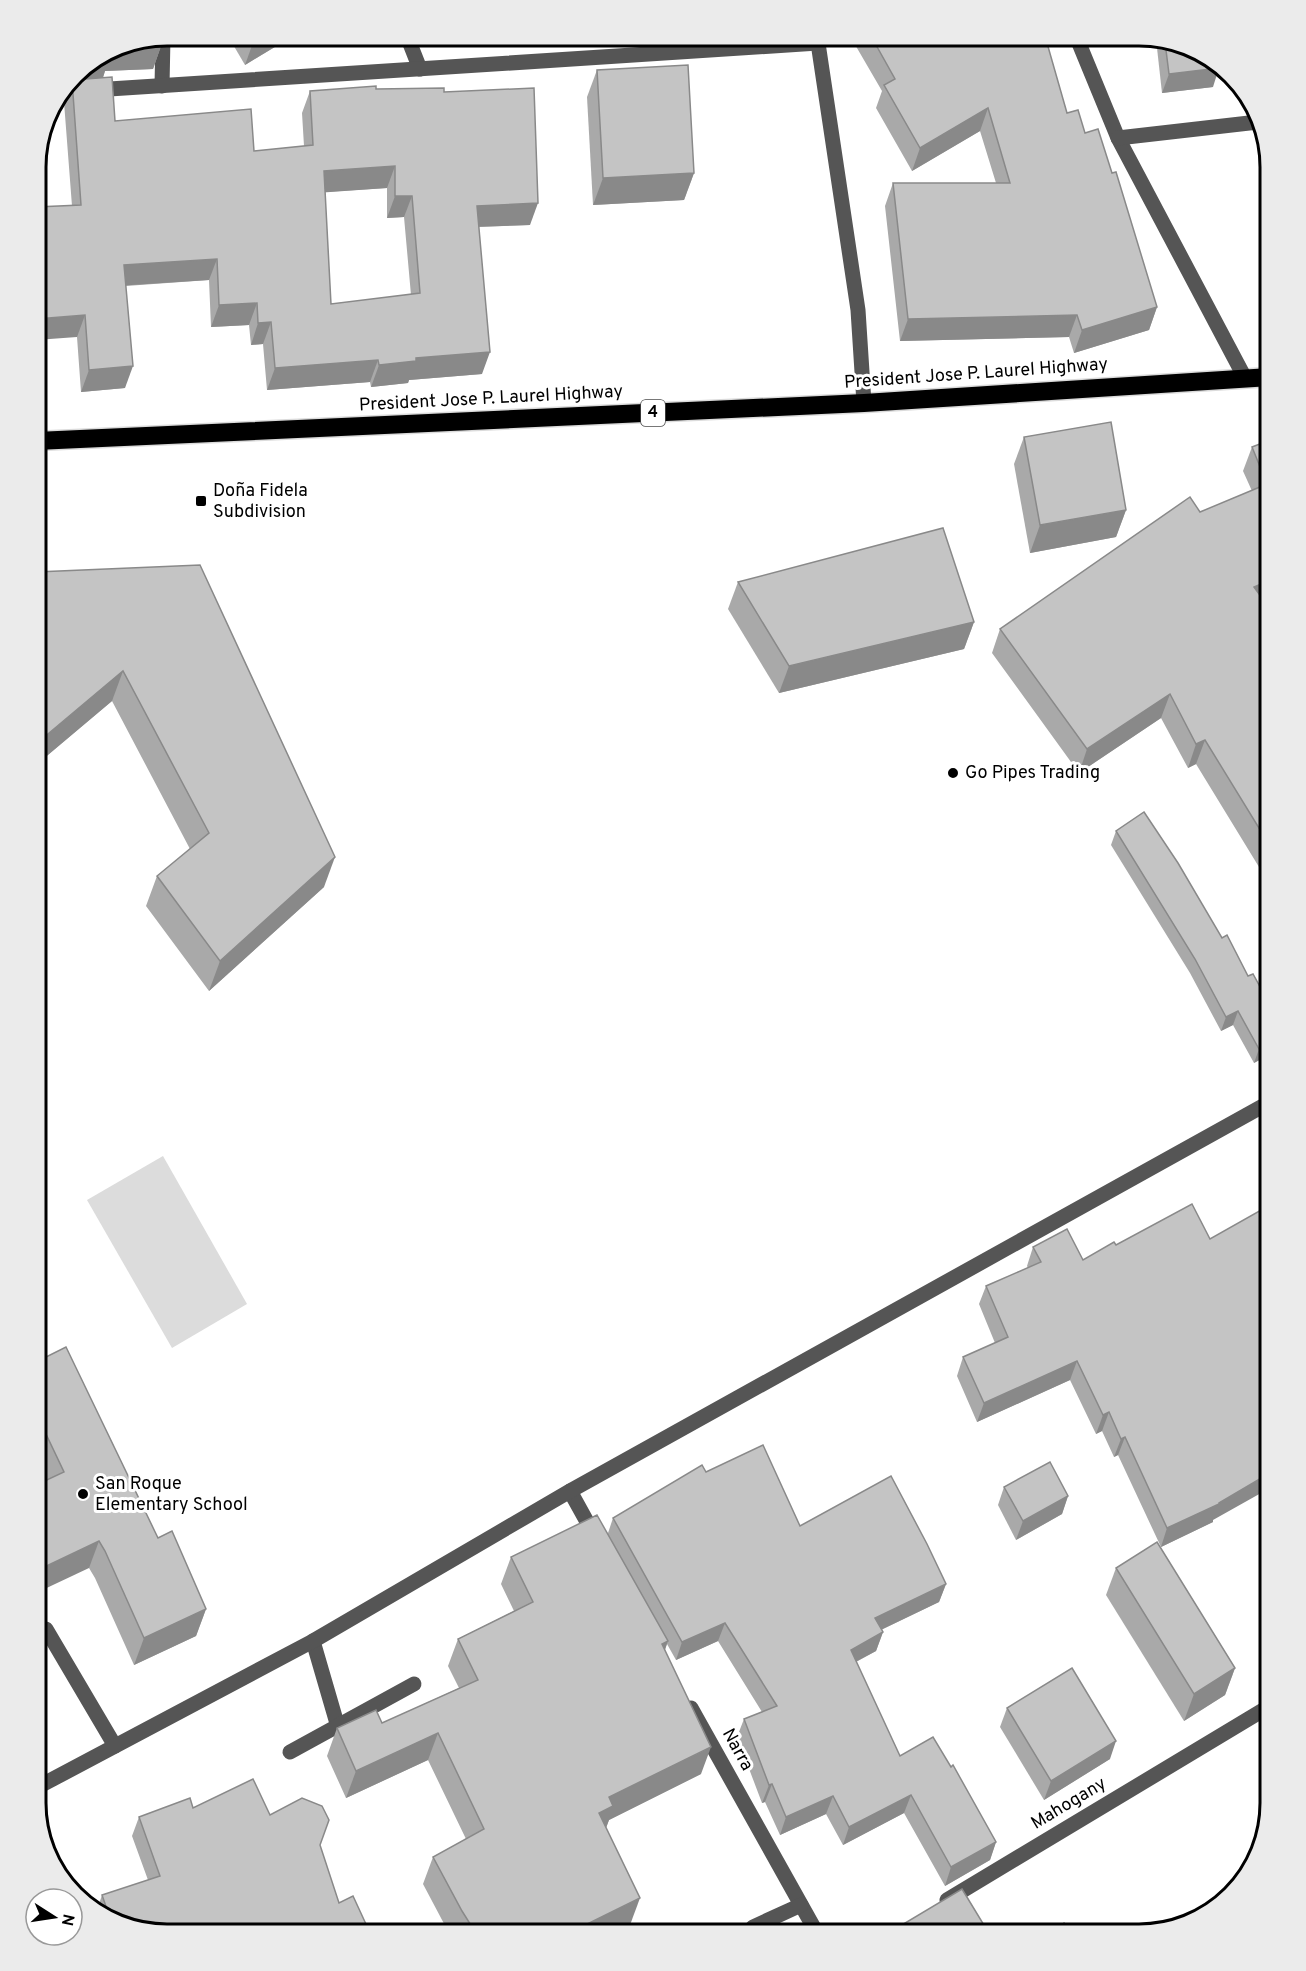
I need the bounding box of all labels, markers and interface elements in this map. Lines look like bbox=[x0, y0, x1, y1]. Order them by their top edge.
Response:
street label: President Jose P. Laurel Highway bbox=[843, 353, 1109, 395]
street label: President Jose P. Laurel Highway bbox=[358, 381, 624, 417]
road number: 4 bbox=[641, 400, 665, 426]
place label: Doña Fidela Subdivision bbox=[213, 480, 308, 524]
marker: Doña Fidela Subdivision bbox=[194, 494, 208, 508]
place label: Go Pipes Trading bbox=[965, 762, 1100, 785]
marker: Go Pipes Trading bbox=[946, 766, 960, 780]
place label: San Roque Elementary School bbox=[95, 1473, 248, 1517]
marker: San Roque Elementary School bbox=[76, 1487, 90, 1501]
street label: Narra bbox=[716, 1725, 758, 1775]
street label: Mahogany bbox=[1027, 1773, 1111, 1835]
north arrow bbox=[24, 1887, 84, 1947]
text: N bbox=[56, 1912, 78, 1927]

